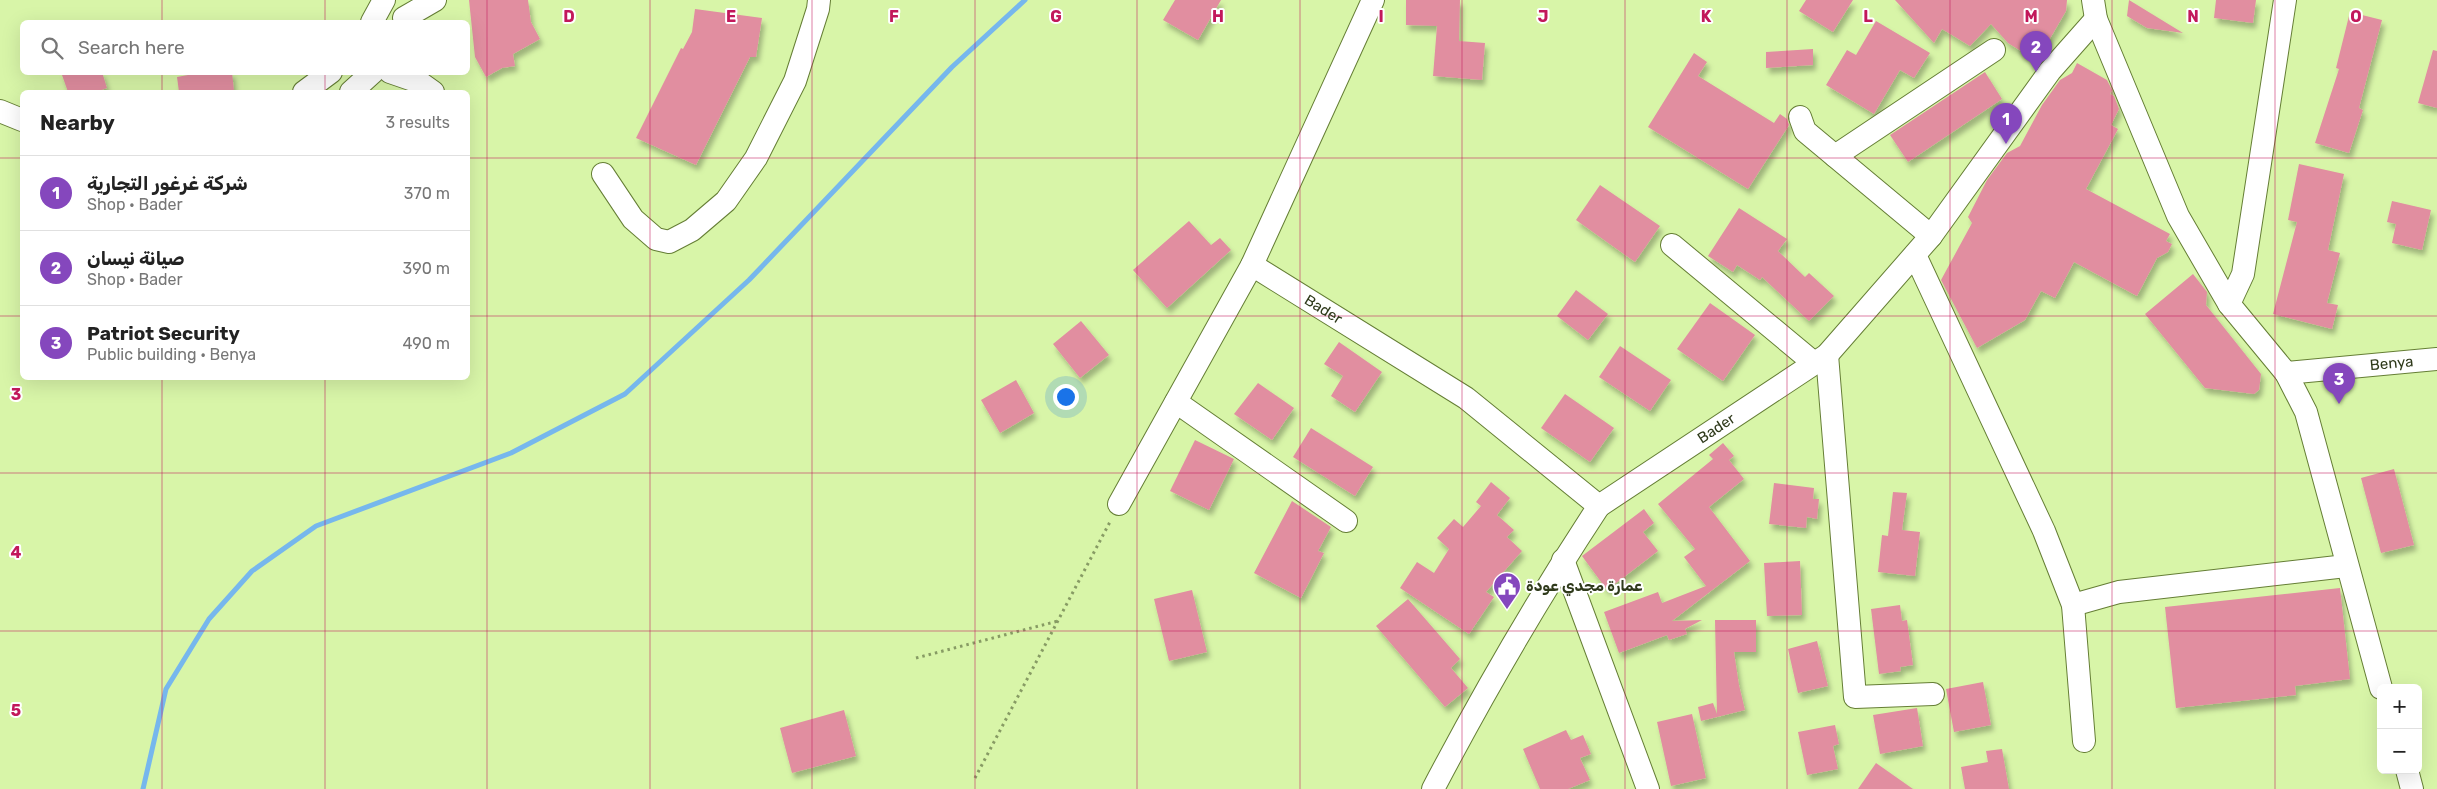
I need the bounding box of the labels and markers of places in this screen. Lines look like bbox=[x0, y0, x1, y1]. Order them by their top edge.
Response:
pin: 2 bbox=[2020, 31, 2052, 72]
pin: 1 bbox=[1990, 103, 2022, 144]
pin: 3 bbox=[2323, 363, 2355, 404]
public building icon: عمارة مجدي عودة bbox=[1492, 571, 1522, 610]
place label: عمارة مجدي عودة bbox=[1526, 577, 1643, 597]

